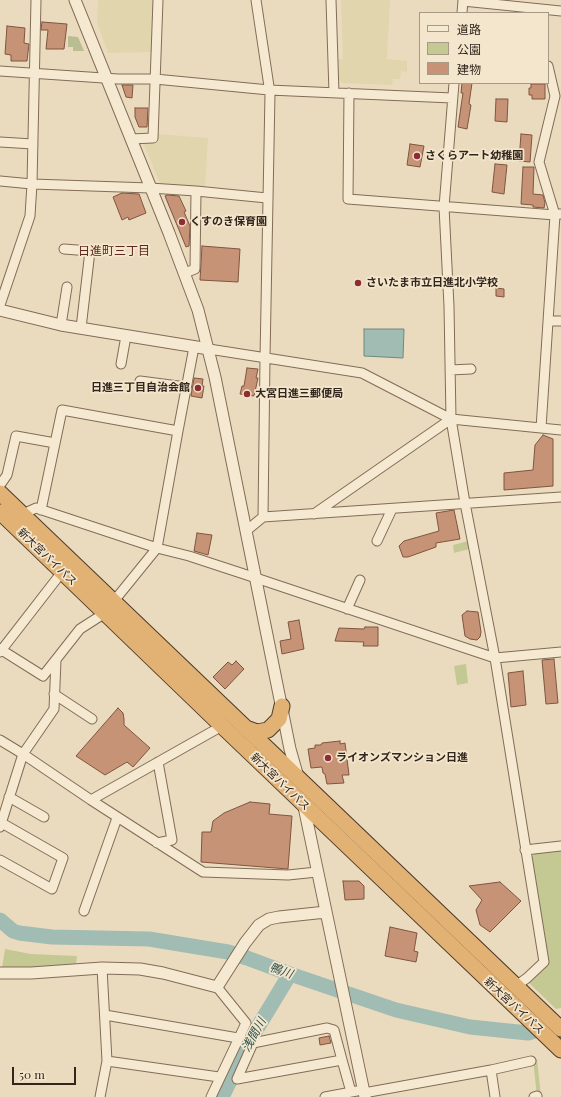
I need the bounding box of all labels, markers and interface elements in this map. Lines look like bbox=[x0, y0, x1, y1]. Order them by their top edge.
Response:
legend bbox=[419, 12, 549, 84]
text: 道路 bbox=[457, 21, 481, 37]
text: 公園 bbox=[457, 41, 481, 57]
text: 建物 bbox=[457, 61, 481, 77]
place label: さくらアート幼稚園 bbox=[425, 149, 523, 163]
marker: さくらアート幼稚園 bbox=[412, 151, 422, 161]
place label: くすのき保育園 bbox=[190, 215, 267, 229]
marker: くすのき保育園 bbox=[177, 217, 187, 227]
district label: 日進町三丁目 bbox=[78, 244, 150, 258]
place label: さいたま市立日進北小学校 bbox=[366, 276, 498, 290]
marker: さいたま市立日進北小学校 bbox=[353, 278, 363, 288]
place label: 日進三丁目自治会館 bbox=[91, 381, 190, 395]
marker: 日進三丁目自治会館 bbox=[193, 383, 203, 393]
place label: 大宮日進三郵便局 bbox=[255, 387, 343, 401]
marker: 大宮日進三郵便局 bbox=[242, 389, 252, 399]
street label: 新大宮バイパス bbox=[15, 526, 79, 588]
street label: 新大宮バイパス bbox=[248, 751, 312, 813]
place label: ライオンズマンション日進 bbox=[336, 751, 468, 765]
marker: ライオンズマンション日進 bbox=[323, 753, 333, 763]
water label: 鴨川 bbox=[267, 960, 295, 982]
street label: 新大宮バイパス bbox=[481, 975, 547, 1037]
water label: 浅間川 bbox=[239, 1016, 269, 1054]
scale bar bbox=[14, 1059, 78, 1085]
text: 50 m bbox=[19, 1066, 45, 1082]

